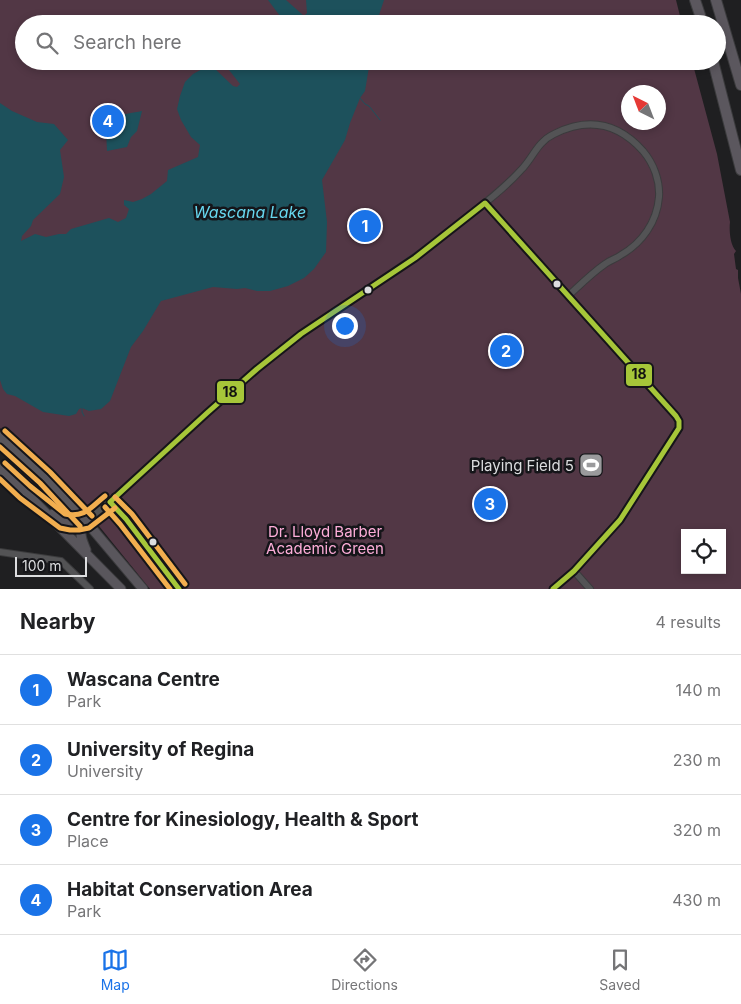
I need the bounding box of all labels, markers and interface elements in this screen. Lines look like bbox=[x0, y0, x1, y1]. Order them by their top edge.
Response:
search box bbox=[15, 15, 726, 70]
icon: search bbox=[33, 29, 61, 57]
text: Search here bbox=[73, 31, 182, 54]
north arrow bbox=[621, 85, 666, 130]
pin: 4 bbox=[92, 102, 124, 140]
water label: Wascana Lake bbox=[194, 202, 306, 222]
pin: 1 bbox=[349, 207, 381, 245]
unlabelled marker bbox=[552, 279, 562, 289]
unlabelled marker bbox=[363, 285, 373, 295]
your location bbox=[332, 313, 358, 339]
pin: 2 bbox=[490, 332, 522, 370]
line badge: 18 bbox=[625, 363, 653, 387]
text: 18 bbox=[631, 365, 647, 382]
line badge: 18 bbox=[216, 380, 245, 404]
text: 18 bbox=[222, 383, 238, 400]
sports icon: Playing Field 5 bbox=[578, 452, 604, 478]
place label: Playing Field 5 bbox=[471, 456, 574, 475]
pin: 3 bbox=[474, 485, 506, 523]
park label: Dr. Lloyd Barber Academic Green bbox=[266, 522, 384, 558]
map controls bbox=[681, 529, 726, 574]
button: locate bbox=[681, 529, 726, 574]
unlabelled marker bbox=[148, 537, 158, 547]
scale bar bbox=[15, 554, 88, 577]
text: 100 m bbox=[22, 557, 62, 574]
text: Nearby bbox=[20, 609, 95, 634]
text: 4 results bbox=[656, 612, 721, 632]
text: Wascana Centre bbox=[67, 668, 220, 691]
text: 1 bbox=[33, 680, 39, 700]
text: 140 m bbox=[676, 680, 721, 700]
text: Park bbox=[67, 691, 101, 711]
text: University of Regina bbox=[67, 738, 254, 761]
text: 2 bbox=[31, 750, 41, 770]
text: 230 m bbox=[673, 750, 721, 770]
text: University bbox=[67, 761, 143, 781]
text: Centre for Kinesiology, Health & Sport bbox=[67, 808, 419, 831]
text: 3 bbox=[31, 820, 41, 840]
text: 320 m bbox=[673, 820, 721, 840]
text: Place bbox=[67, 831, 109, 851]
text: Habitat Conservation Area bbox=[67, 878, 313, 901]
text: 4 bbox=[31, 890, 41, 910]
text: 430 m bbox=[672, 890, 721, 910]
text: Park bbox=[67, 901, 101, 921]
tab: Map bbox=[101, 946, 130, 993]
tab: Directions bbox=[331, 946, 398, 993]
tab: Saved bbox=[599, 946, 640, 993]

